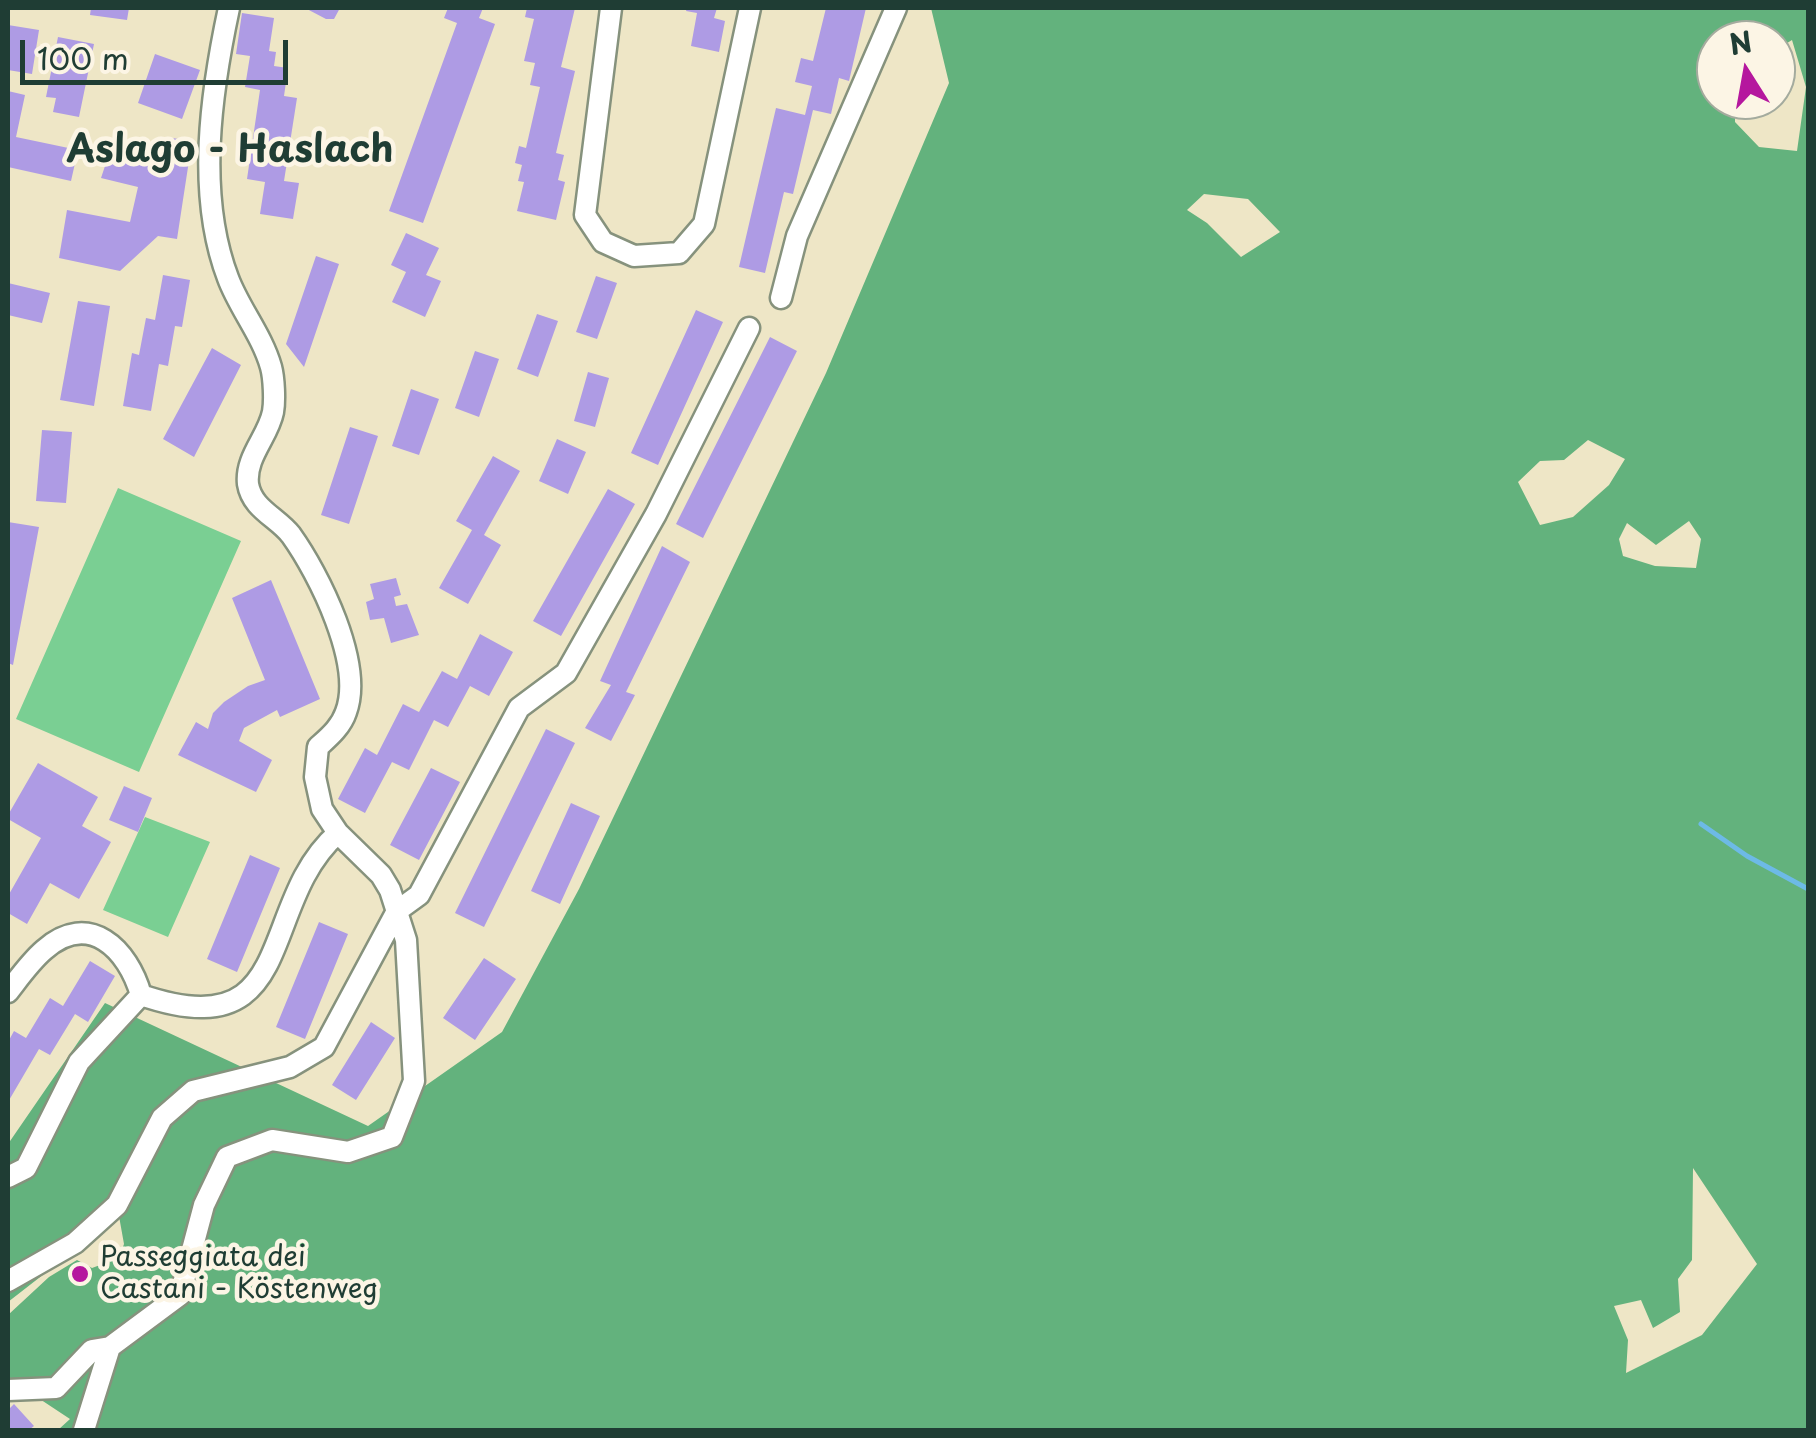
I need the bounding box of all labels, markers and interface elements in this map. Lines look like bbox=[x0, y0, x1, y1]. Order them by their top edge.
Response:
text: N bbox=[1726, 19, 1756, 65]
scale bar bbox=[25, 20, 292, 82]
north arrow bbox=[1696, 20, 1796, 120]
text: 100 m bbox=[37, 35, 129, 80]
district label: Aslago - Haslach bbox=[66, 129, 394, 175]
place label: Passeggiata dei Castani - Köstenweg bbox=[100, 1241, 378, 1307]
marker: Passeggiata dei Castani - Köstenweg bbox=[69, 1263, 91, 1285]

